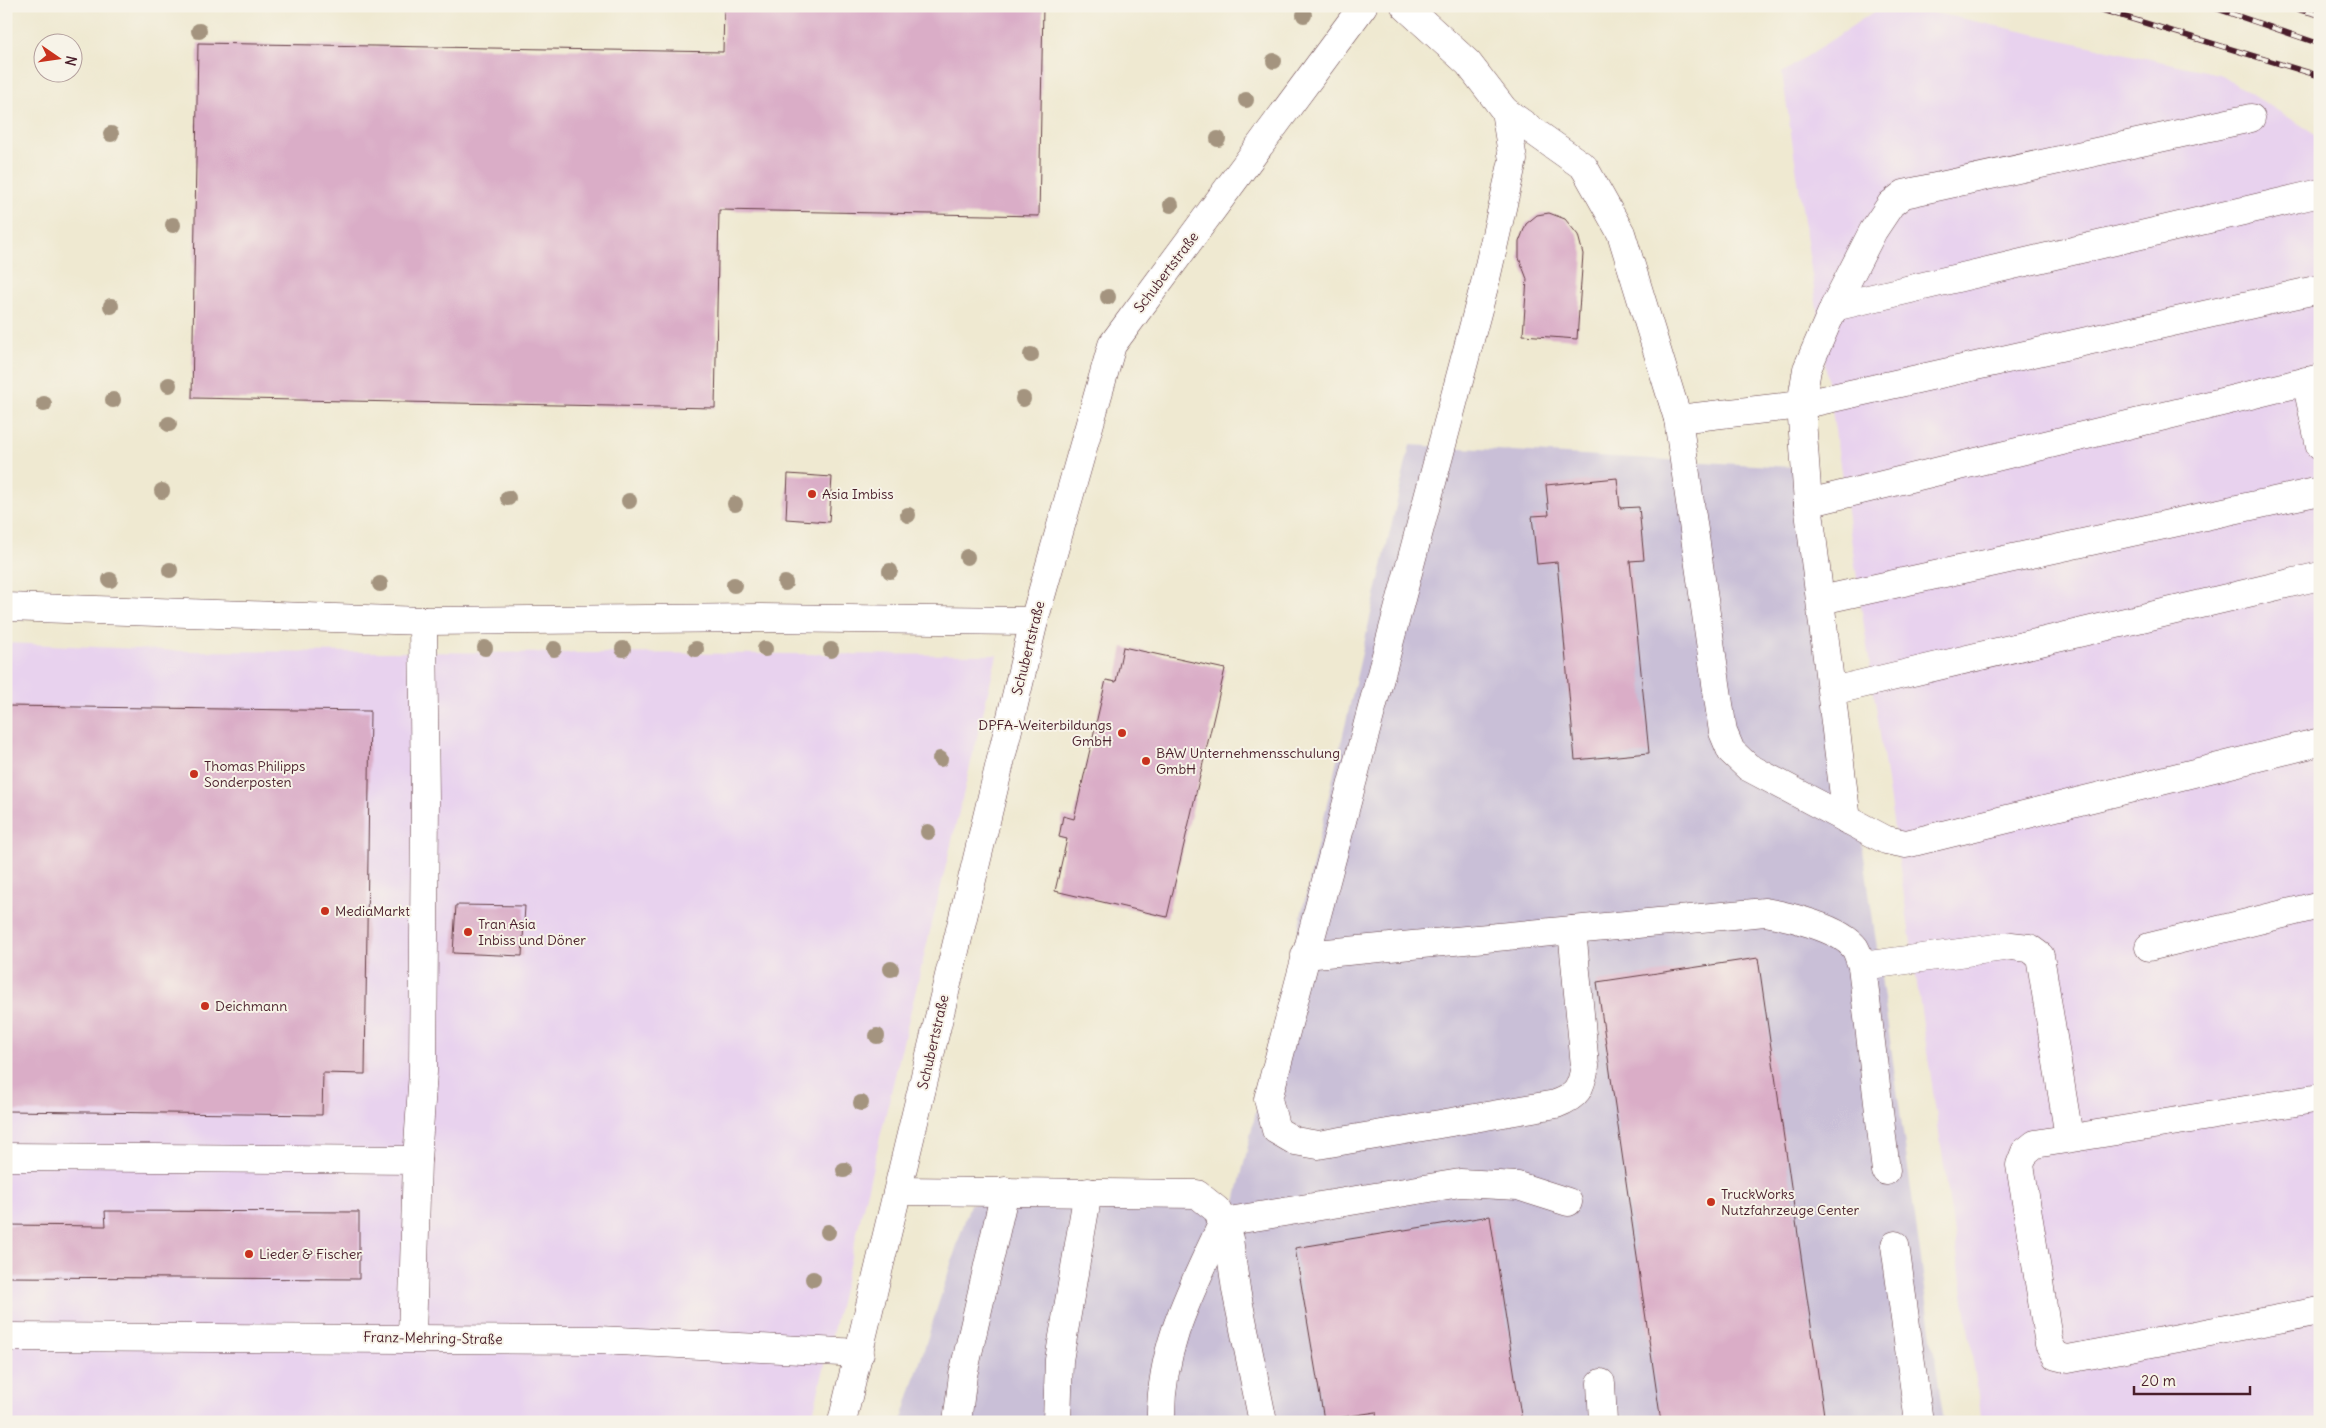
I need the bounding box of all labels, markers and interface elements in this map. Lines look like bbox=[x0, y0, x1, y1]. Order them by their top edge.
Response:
north arrow bbox=[32, 32, 82, 82]
text: N bbox=[61, 54, 81, 68]
street label: Schubertstraße bbox=[1130, 228, 1202, 316]
place label: Asia Imbiss bbox=[822, 485, 894, 503]
marker: Asia Imbiss bbox=[806, 488, 818, 500]
street label: Schubertstraße bbox=[1008, 599, 1048, 697]
place label: DPFA-Weiterbildungs GmbH bbox=[978, 716, 1112, 750]
marker: DPFA-Weiterbildungs GmbH bbox=[1116, 727, 1128, 739]
place label: BAW Unternehmensschulung GmbH bbox=[1156, 744, 1340, 778]
marker: BAW Unternehmensschulung GmbH bbox=[1140, 755, 1152, 767]
place label: Thomas Philipps Sonderposten bbox=[204, 757, 305, 791]
marker: Thomas Philipps Sonderposten bbox=[188, 768, 200, 780]
place label: MediaMarkt bbox=[335, 902, 410, 920]
marker: MediaMarkt bbox=[319, 905, 331, 917]
place label: Tran Asia Inbiss und Döner bbox=[478, 915, 586, 949]
marker: Tran Asia Inbiss und Döner bbox=[462, 926, 474, 938]
street label: Schubertstraße bbox=[913, 993, 953, 1091]
place label: Deichmann bbox=[215, 997, 287, 1015]
marker: Deichmann bbox=[199, 1000, 211, 1012]
place label: TruckWorks Nutzfahrzeuge Center bbox=[1721, 1185, 1860, 1219]
marker: TruckWorks Nutzfahrzeuge Center bbox=[1705, 1196, 1717, 1208]
place label: Lieder & Fischer bbox=[259, 1245, 362, 1263]
marker: Lieder & Fischer bbox=[243, 1248, 255, 1260]
street label: Franz-Mehring-Straße bbox=[363, 1328, 503, 1348]
scale bar bbox=[2134, 1363, 2250, 1395]
text: 20 m bbox=[2141, 1371, 2176, 1390]

